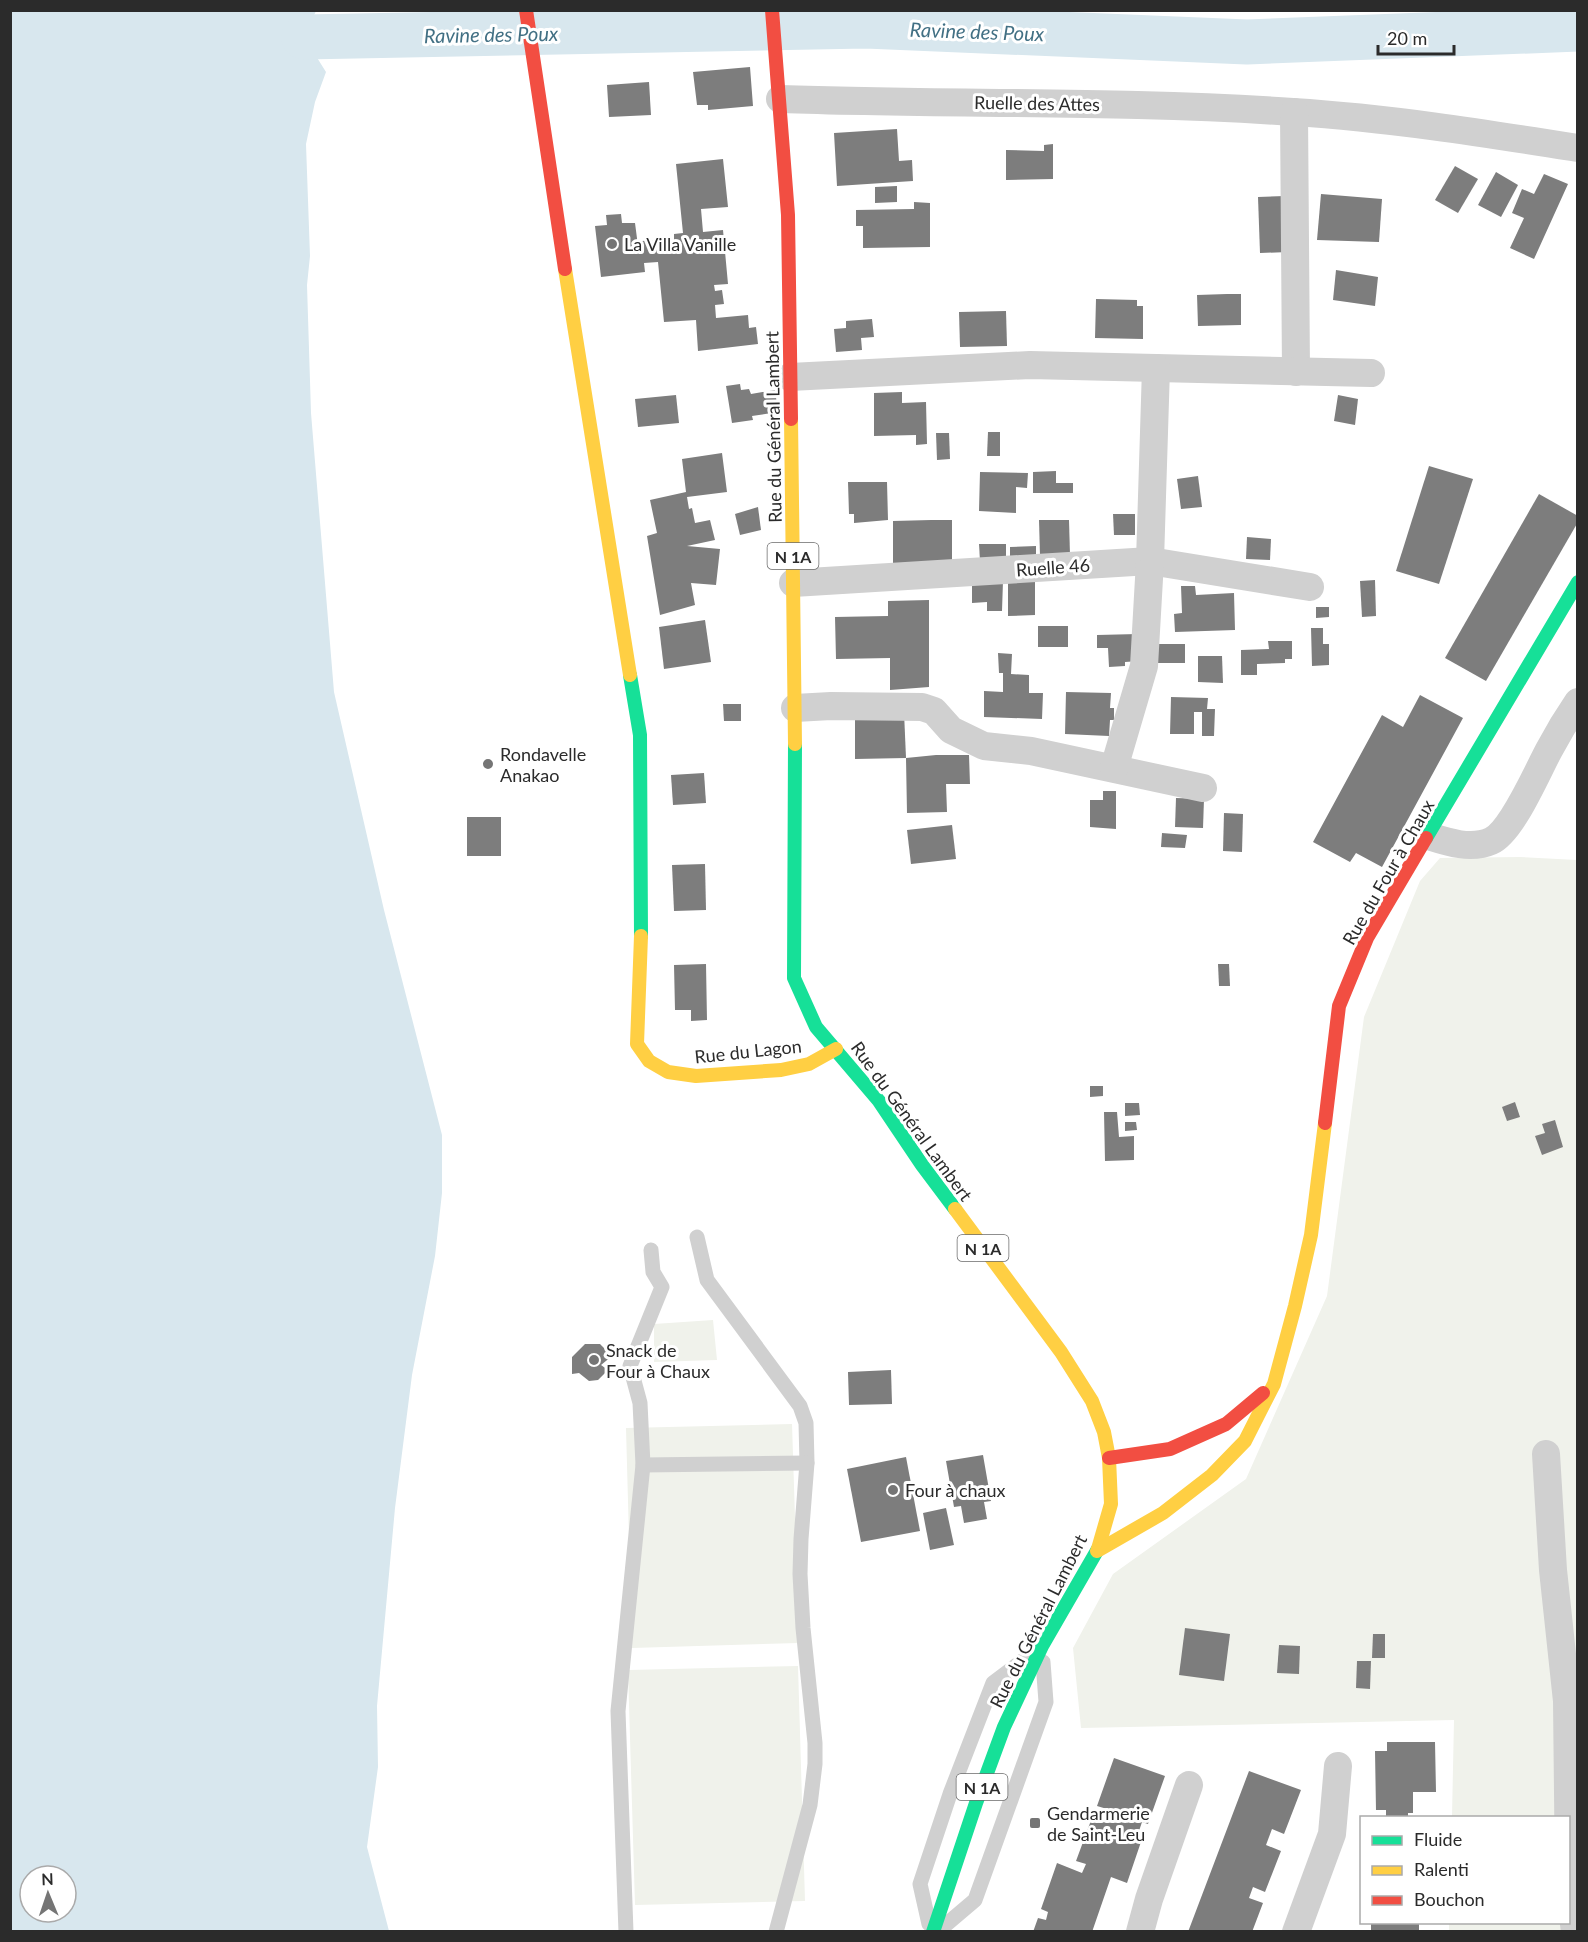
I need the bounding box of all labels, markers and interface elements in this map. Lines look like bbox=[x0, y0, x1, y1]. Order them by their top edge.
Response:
water label: Ravine des Poux bbox=[909, 17, 1045, 45]
scale bar bbox=[1378, 18, 1454, 56]
water label: Ravine des Poux bbox=[424, 21, 559, 47]
text: 20 m bbox=[1387, 27, 1427, 49]
street label: Ruelle des Attes bbox=[974, 91, 1100, 115]
place label: La Villa Vanille bbox=[624, 233, 736, 255]
marker: La Villa Vanille bbox=[605, 237, 619, 251]
street label: Rue du Général Lambert bbox=[760, 330, 786, 523]
road number: N 1A bbox=[768, 543, 818, 569]
street label: Ruelle 46 bbox=[1015, 553, 1091, 581]
place label: Rondavelle Anakao bbox=[500, 743, 586, 786]
marker: Rondavelle Anakao bbox=[481, 757, 495, 771]
street label: Rue du Four à Chaux bbox=[1338, 796, 1438, 948]
street label: Rue du Lagon bbox=[693, 1034, 803, 1068]
street label: Rue du Général Lambert bbox=[847, 1037, 978, 1205]
road number: N 1A bbox=[958, 1235, 1008, 1261]
place label: Snack de Four à Chaux bbox=[606, 1339, 710, 1382]
marker: Snack de Four à Chaux bbox=[587, 1353, 601, 1367]
place label: Four à chaux bbox=[905, 1479, 1006, 1501]
marker: Four à chaux bbox=[886, 1483, 900, 1497]
street label: Rue du Général Lambert bbox=[985, 1530, 1092, 1711]
road number: N 1A bbox=[956, 1774, 1008, 1800]
place label: Gendarmerie de Saint-Leu bbox=[1047, 1802, 1150, 1845]
marker: Gendarmerie de Saint-Leu bbox=[1028, 1816, 1042, 1830]
legend bbox=[1360, 1816, 1570, 1924]
text: Fluide bbox=[1414, 1828, 1462, 1850]
text: Ralenti bbox=[1414, 1858, 1469, 1880]
north arrow bbox=[18, 1864, 78, 1924]
text: N bbox=[41, 1869, 54, 1888]
text: Bouchon bbox=[1414, 1888, 1485, 1910]

